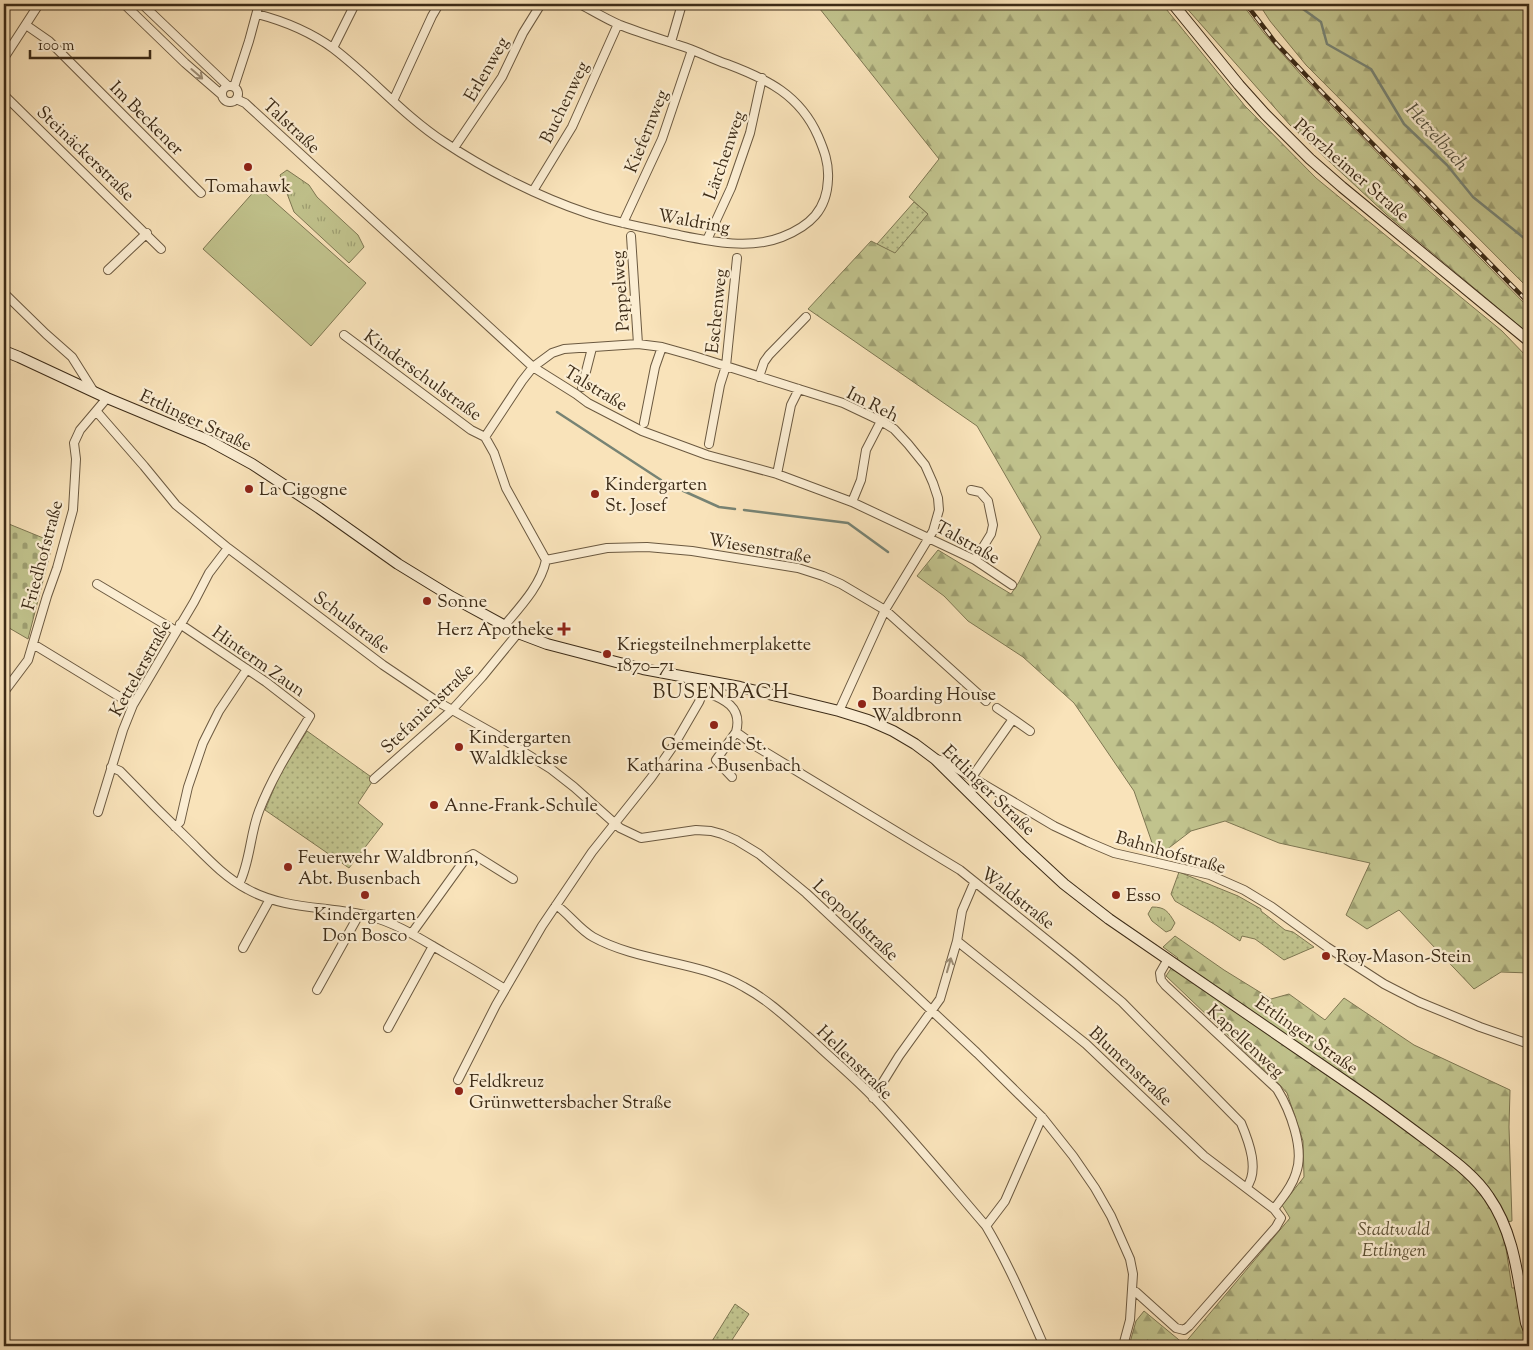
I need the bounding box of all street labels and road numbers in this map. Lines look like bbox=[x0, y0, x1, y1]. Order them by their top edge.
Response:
street label: Erlenweg bbox=[459, 33, 517, 107]
street label: Buchenweg bbox=[535, 57, 597, 148]
street label: Im Beckener bbox=[103, 76, 189, 163]
street label: Kiefernweg bbox=[619, 86, 676, 177]
street label: Talstraße bbox=[256, 94, 325, 161]
street label: Steinäckerstraße bbox=[30, 101, 140, 208]
street label: Lärchenweg bbox=[699, 107, 753, 204]
street label: Pforzheimer Straße bbox=[1287, 114, 1415, 229]
street label: Waldring bbox=[655, 204, 732, 242]
street label: Pappelweg bbox=[606, 249, 638, 332]
street label: Eschenweg bbox=[701, 267, 735, 355]
street label: Kinderschulstraße bbox=[357, 325, 486, 429]
street label: Talstraße bbox=[558, 360, 632, 419]
street label: Im Reh bbox=[841, 382, 903, 430]
street label: Ettlinger Straße bbox=[135, 384, 256, 459]
street label: Friedhofstraße bbox=[17, 498, 71, 613]
street label: Talstraße bbox=[930, 515, 1004, 572]
street label: Wiesenstraße bbox=[706, 528, 813, 572]
street label: Schulstraße bbox=[307, 586, 395, 661]
street label: Kettelerstraße bbox=[104, 616, 179, 722]
street label: Hinterm Zaun bbox=[206, 621, 310, 705]
street label: Stefanienstraße bbox=[376, 658, 481, 761]
street label: Ettlinger Straße bbox=[935, 740, 1040, 843]
street label: Bahnhofstraße bbox=[1112, 826, 1229, 882]
street label: Waldstraße bbox=[974, 862, 1060, 937]
street label: Leopoldstraße bbox=[806, 875, 904, 968]
street label: Ettlinger Straße bbox=[1249, 991, 1363, 1082]
street label: Kapellenweg bbox=[1200, 1000, 1289, 1086]
street label: Hellenstraße bbox=[809, 1020, 898, 1107]
street label: Blumenstraße bbox=[1082, 1022, 1177, 1113]

